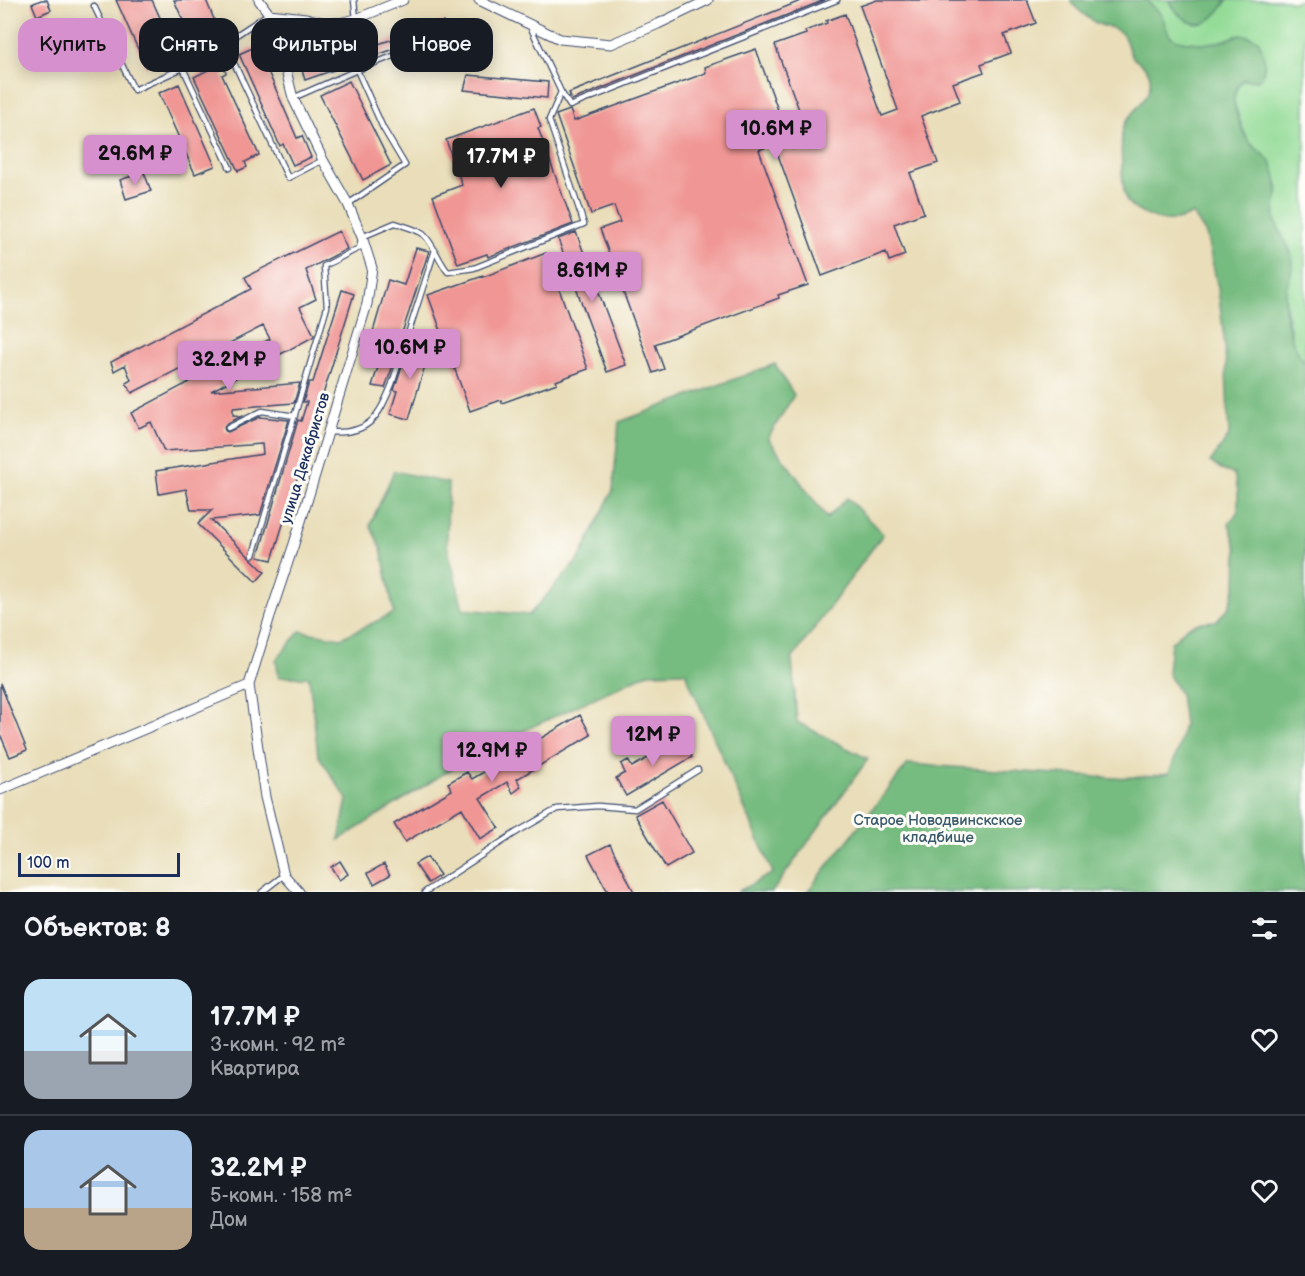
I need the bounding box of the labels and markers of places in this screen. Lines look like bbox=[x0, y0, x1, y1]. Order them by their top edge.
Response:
pin: 10.6M ₽ bbox=[721, 110, 831, 161]
pin: 29.6M ₽ bbox=[80, 135, 190, 186]
pin: 17.7M ₽ bbox=[446, 138, 556, 189]
pin: 8.61M ₽ bbox=[537, 252, 647, 303]
pin: 10.6M ₽ bbox=[355, 329, 465, 380]
pin: 32.2M ₽ bbox=[174, 341, 284, 392]
pin: 12M ₽ bbox=[611, 716, 695, 767]
pin: 12.9M ₽ bbox=[437, 732, 547, 783]

